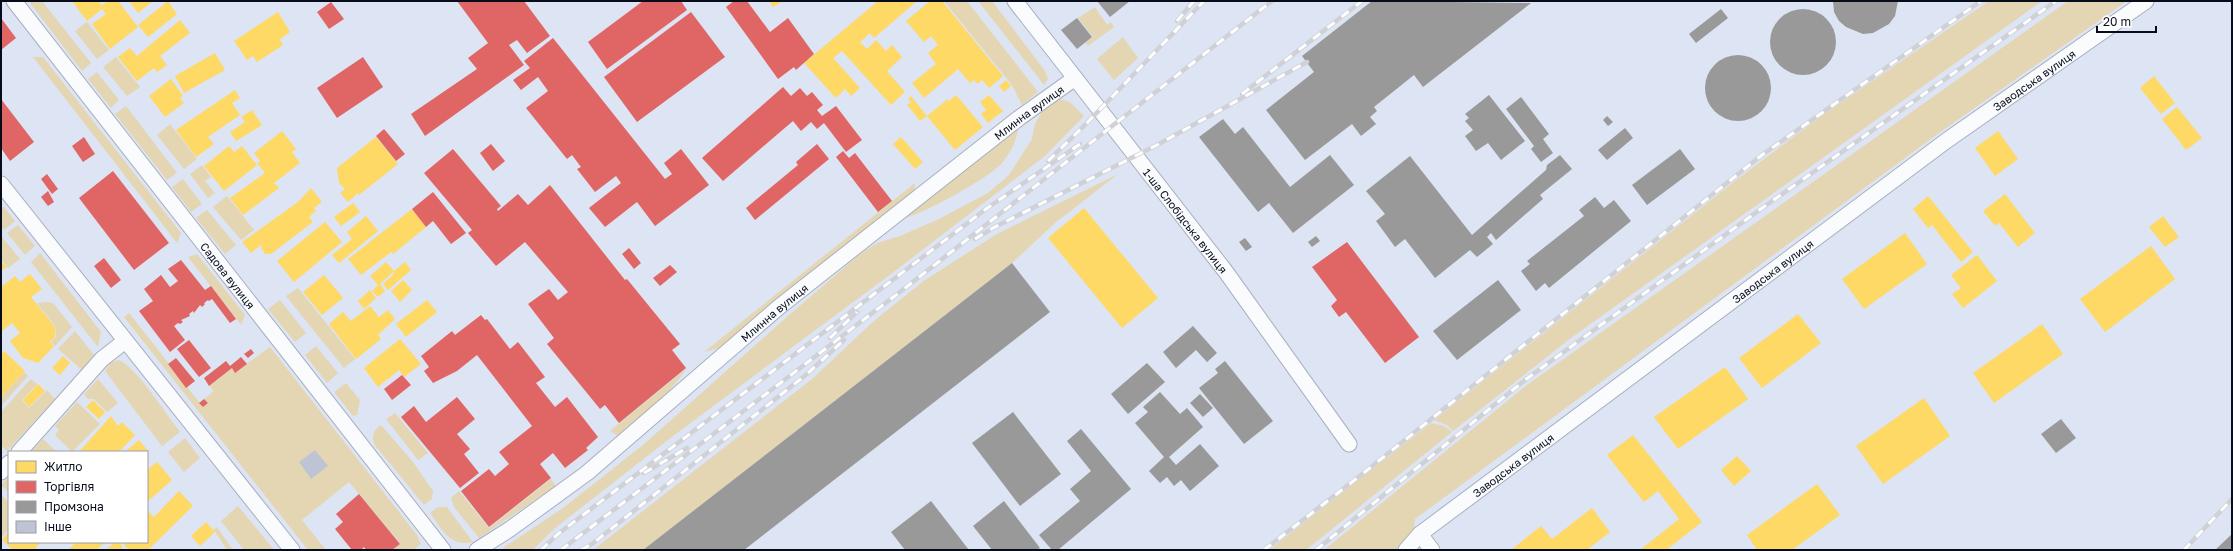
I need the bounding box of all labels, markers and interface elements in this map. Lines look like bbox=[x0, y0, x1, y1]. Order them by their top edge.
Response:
scale bar bbox=[2097, 8, 2156, 34]
text: 20 m bbox=[2103, 14, 2131, 29]
street label: Заводська вулиця bbox=[1990, 46, 2078, 113]
street label: Млинна вулиця bbox=[991, 82, 1066, 142]
street label: 1-ша Слобідська вулиця bbox=[1141, 165, 1231, 275]
street label: Заводська вулиця bbox=[1729, 236, 1815, 305]
street label: Садова вулиця bbox=[198, 239, 258, 311]
street label: Млинна вулиця bbox=[738, 281, 810, 344]
street label: Заводська вулиця bbox=[1470, 430, 1556, 499]
legend bbox=[8, 451, 148, 543]
text: Житло bbox=[44, 459, 82, 474]
text: Торгівля bbox=[44, 479, 94, 494]
text: Промзона bbox=[44, 499, 104, 514]
text: Інше bbox=[44, 519, 72, 534]

